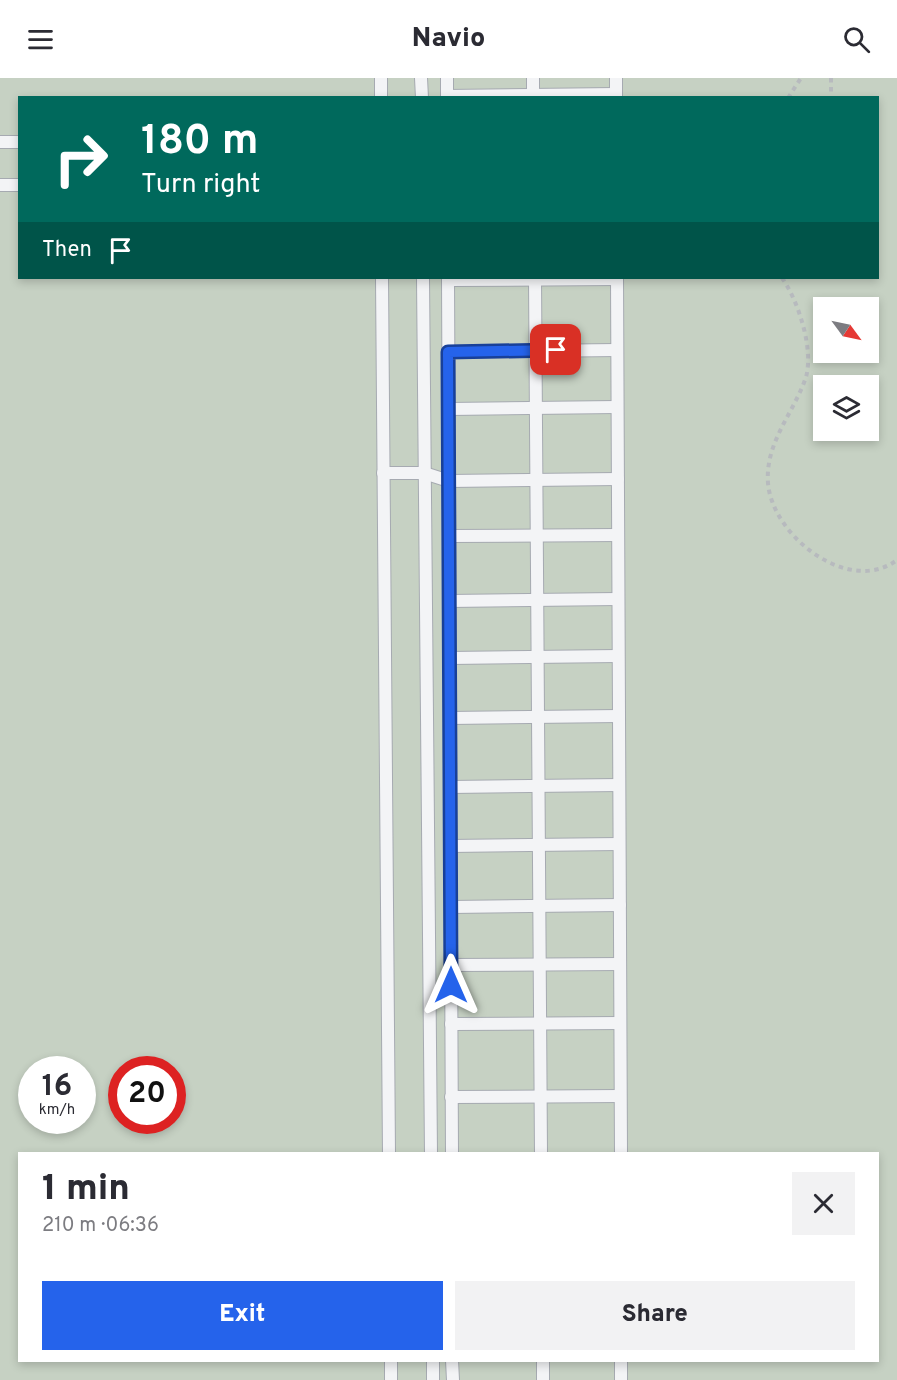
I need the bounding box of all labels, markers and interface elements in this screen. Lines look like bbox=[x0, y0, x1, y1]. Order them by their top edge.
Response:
text: Navio bbox=[412, 22, 485, 56]
icon: menu bbox=[24, 23, 57, 56]
icon: search bbox=[840, 23, 873, 56]
text: 180 m bbox=[141, 116, 258, 169]
icon: right bbox=[42, 120, 120, 198]
text: Turn right bbox=[141, 168, 260, 202]
icon: arrive bbox=[104, 234, 137, 267]
text: Then bbox=[42, 237, 92, 264]
north arrow bbox=[813, 297, 879, 363]
map controls bbox=[813, 297, 879, 441]
pin bbox=[530, 324, 581, 375]
icon: arrive bbox=[539, 333, 572, 366]
button: layers bbox=[813, 375, 879, 441]
position arrow bbox=[419, 953, 483, 1017]
speed limit sign: 20 bbox=[108, 1056, 186, 1134]
text: 16 bbox=[42, 1069, 72, 1106]
text: km/h bbox=[39, 1101, 75, 1120]
text: 1 min bbox=[42, 1167, 130, 1213]
button: close bbox=[792, 1172, 855, 1235]
text: 210 m · 06:36 bbox=[42, 1213, 159, 1239]
button: Exit bbox=[42, 1281, 443, 1350]
button: Share bbox=[455, 1281, 855, 1350]

